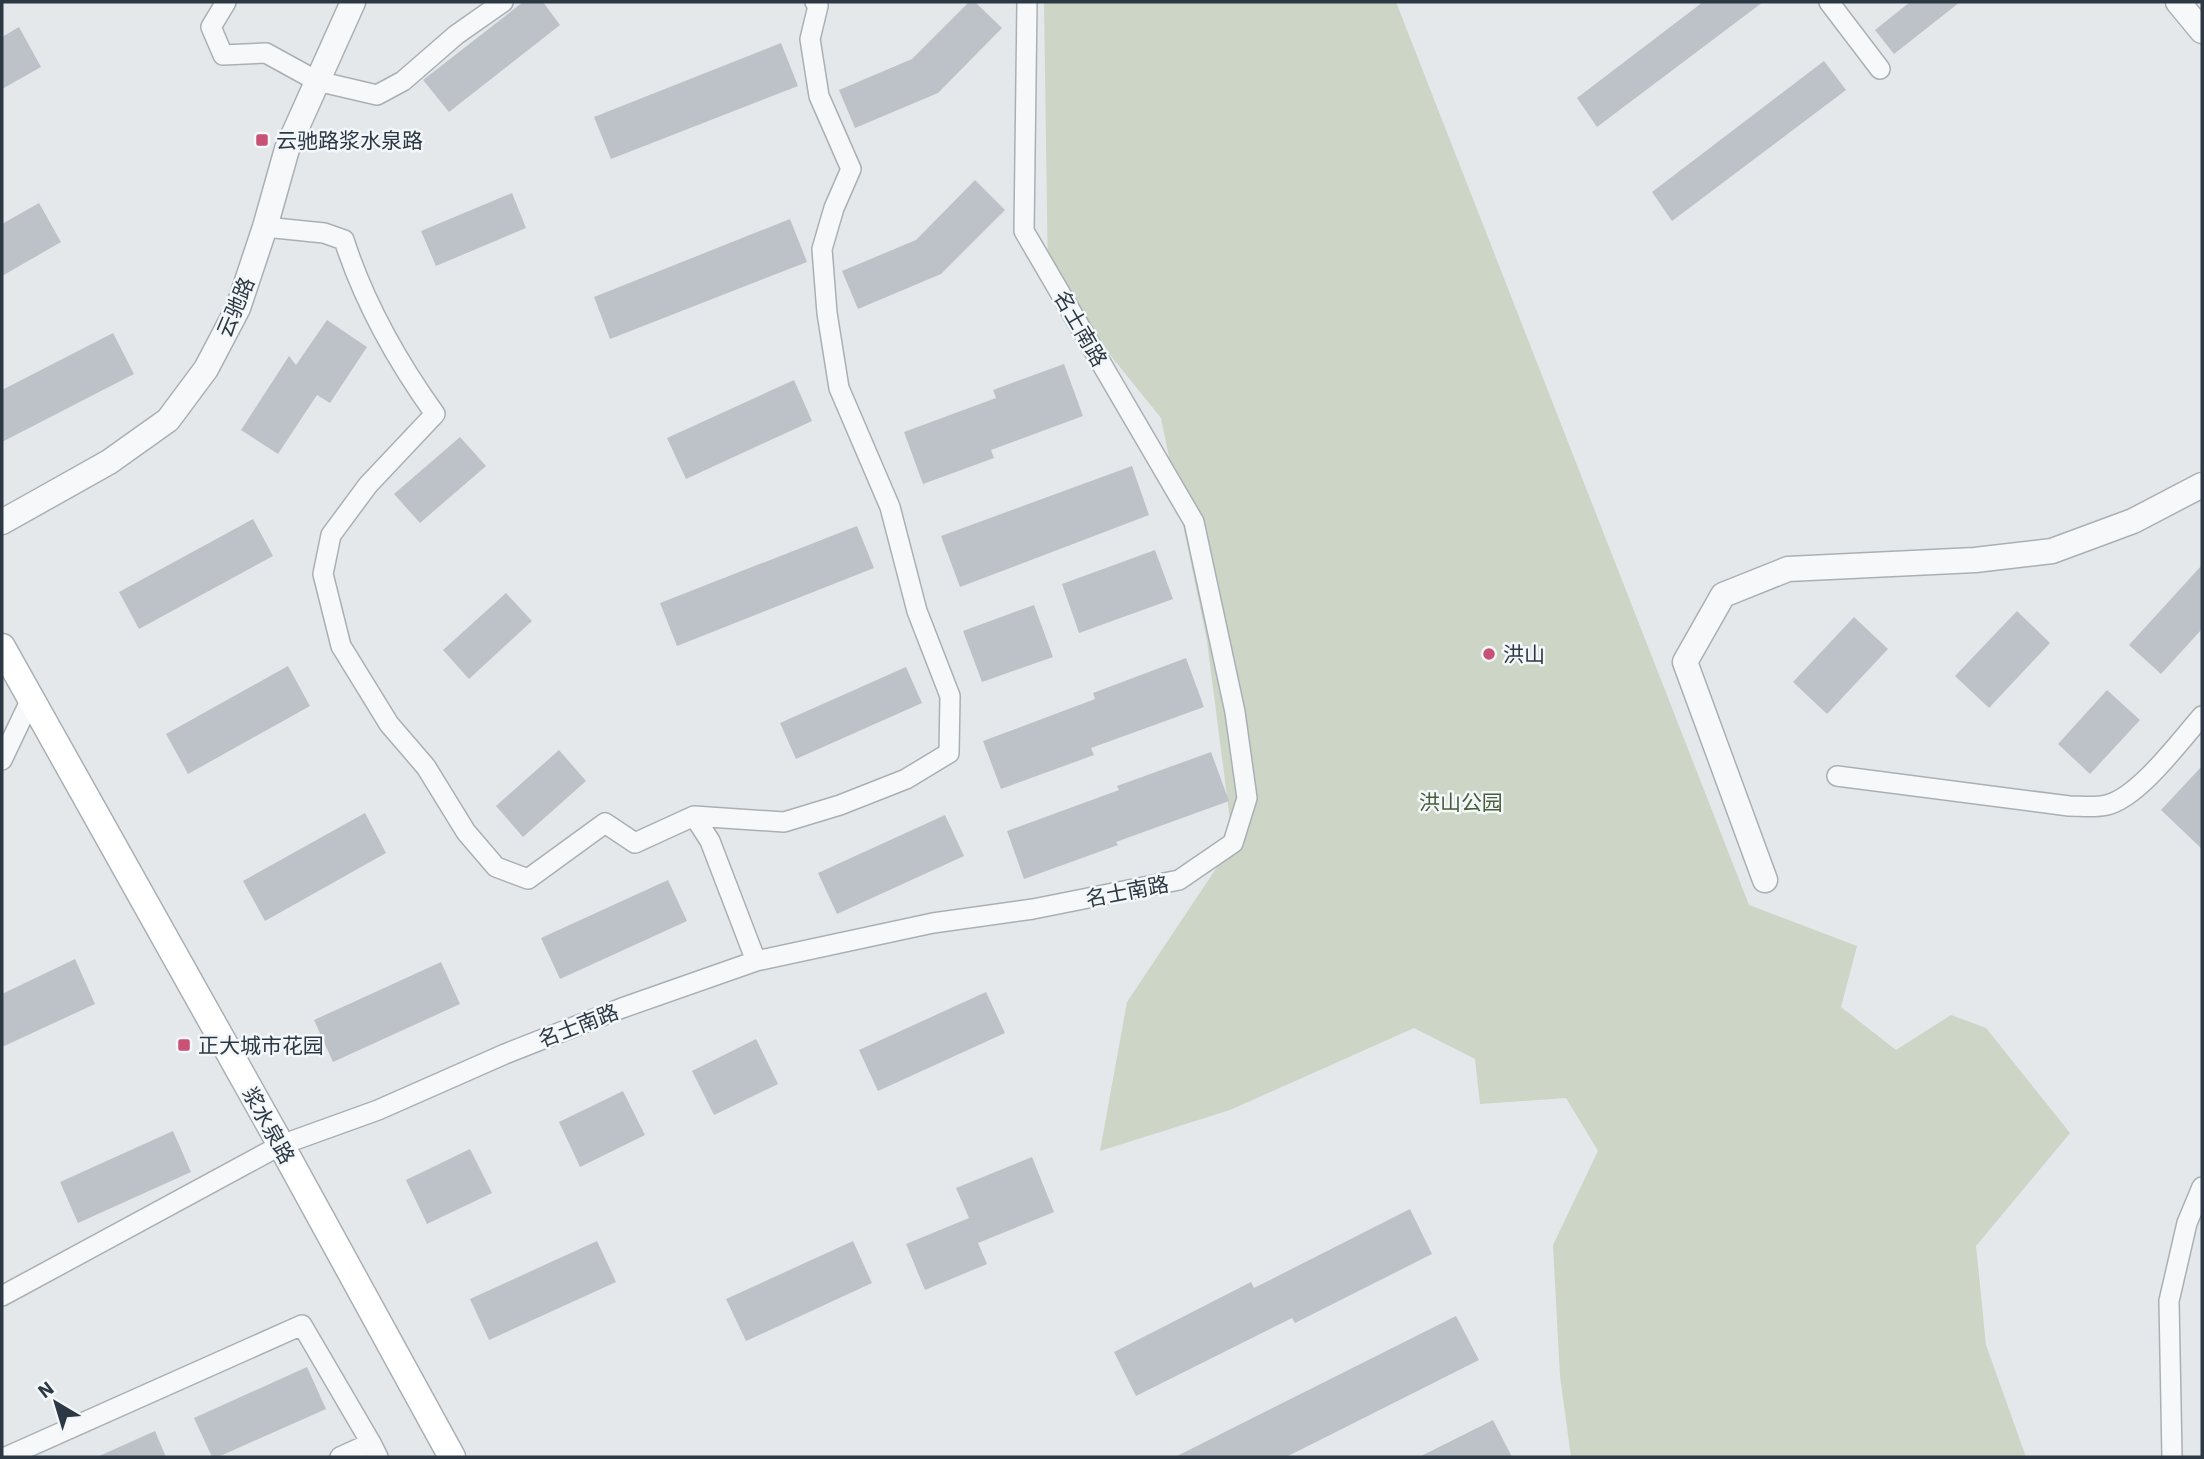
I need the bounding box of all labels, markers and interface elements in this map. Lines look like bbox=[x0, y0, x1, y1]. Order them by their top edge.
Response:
place label: 云驰路浆水泉路 bbox=[276, 126, 423, 154]
marker: 云驰路浆水泉路 bbox=[254, 132, 270, 148]
street label: 云驰路 bbox=[210, 273, 260, 341]
street label: 名士南路 bbox=[1048, 285, 1114, 371]
place label: 洪山 bbox=[1503, 640, 1545, 668]
marker: 洪山 bbox=[1481, 646, 1497, 662]
park label: 洪山公园 bbox=[1419, 788, 1503, 816]
street label: 名士南路 bbox=[1083, 869, 1171, 913]
street label: 名士南路 bbox=[534, 997, 622, 1053]
place label: 正大城市花园 bbox=[198, 1031, 324, 1059]
marker: 正大城市花园 bbox=[176, 1037, 192, 1053]
street label: 浆水泉路 bbox=[236, 1081, 302, 1169]
north arrow bbox=[21, 1368, 91, 1438]
text: N bbox=[33, 1376, 58, 1403]

